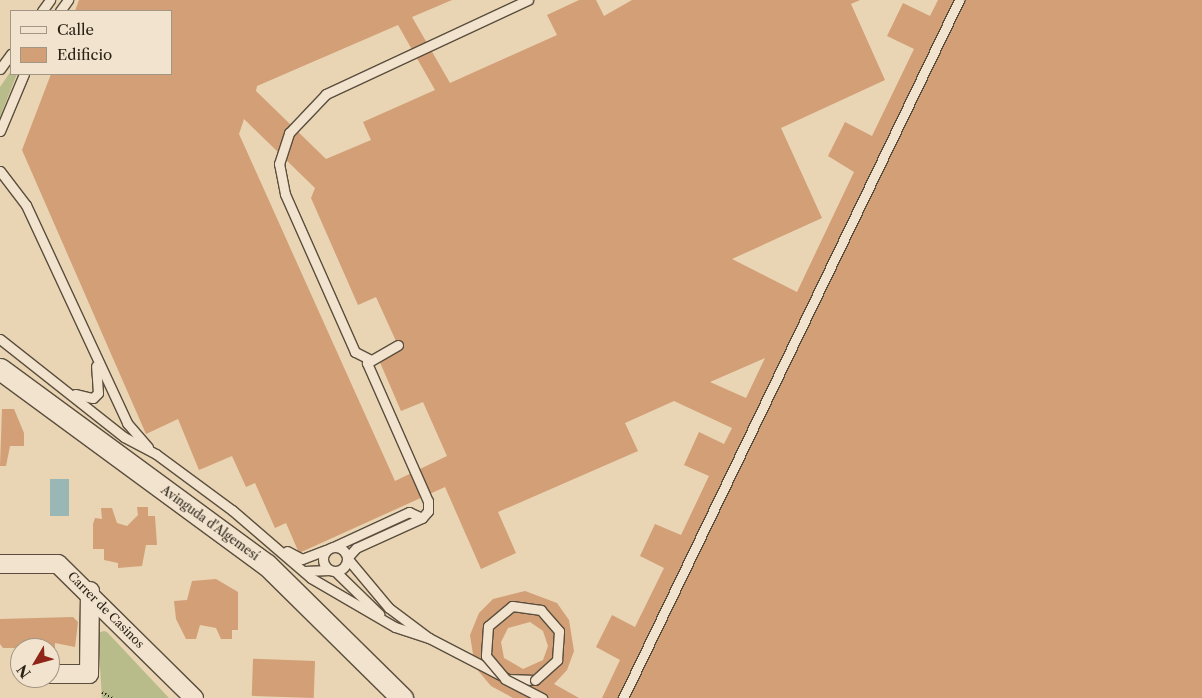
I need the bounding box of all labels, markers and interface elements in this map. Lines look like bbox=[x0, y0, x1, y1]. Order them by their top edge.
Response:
legend bbox=[10, 10, 172, 75]
text: Calle bbox=[57, 20, 94, 39]
text: Edificio bbox=[57, 45, 112, 64]
street label: Avinguda d'Algemesí bbox=[158, 483, 262, 563]
street label: Carrer de Casinos bbox=[65, 569, 147, 651]
north arrow bbox=[10, 638, 60, 688]
text: N bbox=[13, 661, 35, 682]

